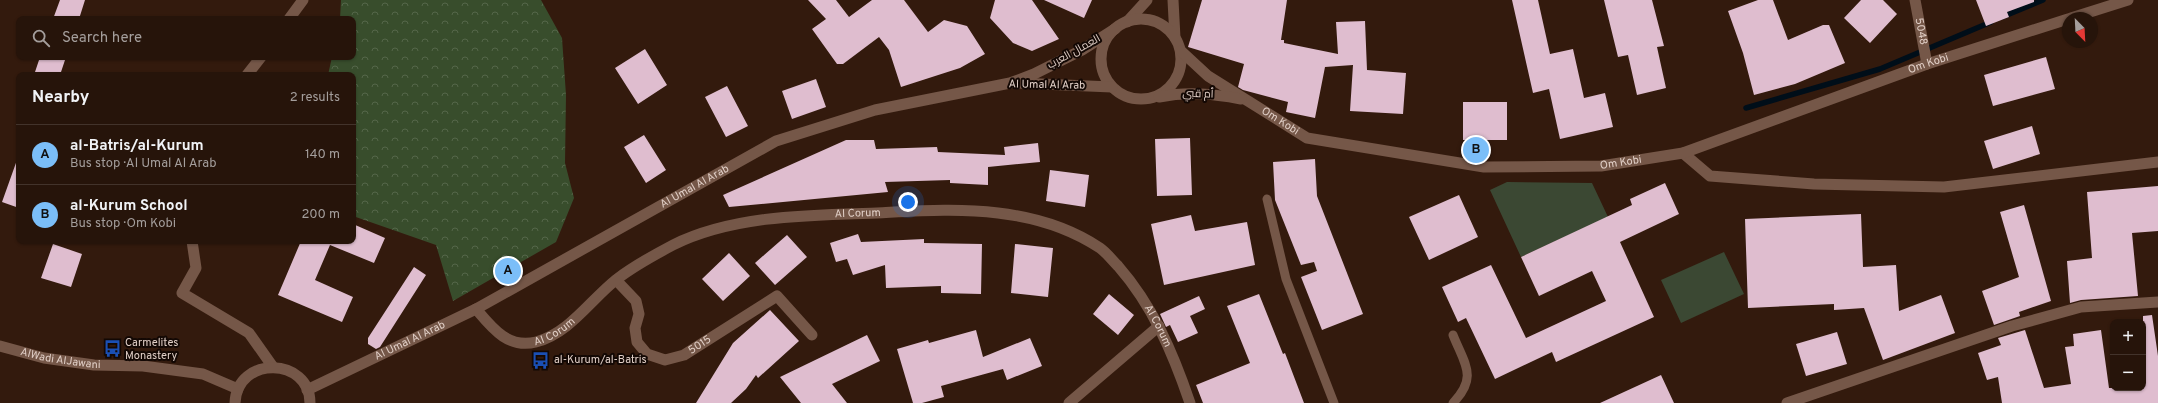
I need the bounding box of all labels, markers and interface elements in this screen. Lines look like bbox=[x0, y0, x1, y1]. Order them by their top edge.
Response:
north arrow bbox=[2062, 12, 2098, 48]
search box bbox=[16, 16, 356, 60]
street label: 5048 bbox=[1911, 17, 1930, 46]
icon: search bbox=[30, 27, 52, 49]
text: Search here bbox=[62, 29, 142, 48]
street label: العمال العرب bbox=[1045, 32, 1103, 72]
street label: Om Kobi bbox=[1906, 51, 1950, 77]
street label: Al Umal Al Arab bbox=[1009, 77, 1085, 93]
street label: أم قبي bbox=[1182, 85, 1214, 103]
text: Nearby bbox=[32, 87, 89, 109]
text: 2 results bbox=[290, 90, 340, 106]
street label: Om Kobi bbox=[1259, 104, 1302, 138]
pin: B bbox=[1463, 135, 1489, 165]
text: al-Batris/al-Kurum bbox=[70, 137, 204, 156]
text: A bbox=[40, 147, 50, 163]
text: 140 m bbox=[305, 147, 340, 163]
street label: Om Kobi bbox=[1599, 153, 1643, 173]
text: Bus stop · Al Umal Al Arab bbox=[70, 156, 217, 172]
street label: Al Umal Al Arab bbox=[658, 162, 732, 211]
your location bbox=[898, 192, 918, 212]
text: al-Kurum School bbox=[70, 197, 188, 216]
street label: Al Corum bbox=[834, 206, 881, 221]
text: B bbox=[41, 207, 49, 223]
text: 200 m bbox=[301, 207, 340, 223]
text: Bus stop · Om Kobi bbox=[70, 216, 176, 232]
pin: A bbox=[495, 256, 521, 286]
street label: Al Corum bbox=[1141, 302, 1175, 349]
street label: Al Corum bbox=[532, 315, 578, 349]
street label: Al Umal Al Arab bbox=[372, 318, 447, 364]
map controls bbox=[2110, 319, 2146, 391]
button: + bbox=[2110, 319, 2146, 355]
street label: 5015 bbox=[686, 332, 714, 358]
place label: Carmelites Monastery bbox=[125, 336, 178, 363]
bus stop icon: Carmelites Monastery bbox=[102, 339, 122, 359]
street label: AlWadi AlJawani bbox=[19, 345, 101, 372]
bus stop icon: al-Kurum/al-Batris bbox=[531, 350, 551, 370]
place label: al-Kurum/al-Batris bbox=[554, 353, 647, 367]
button: − bbox=[2110, 355, 2146, 391]

